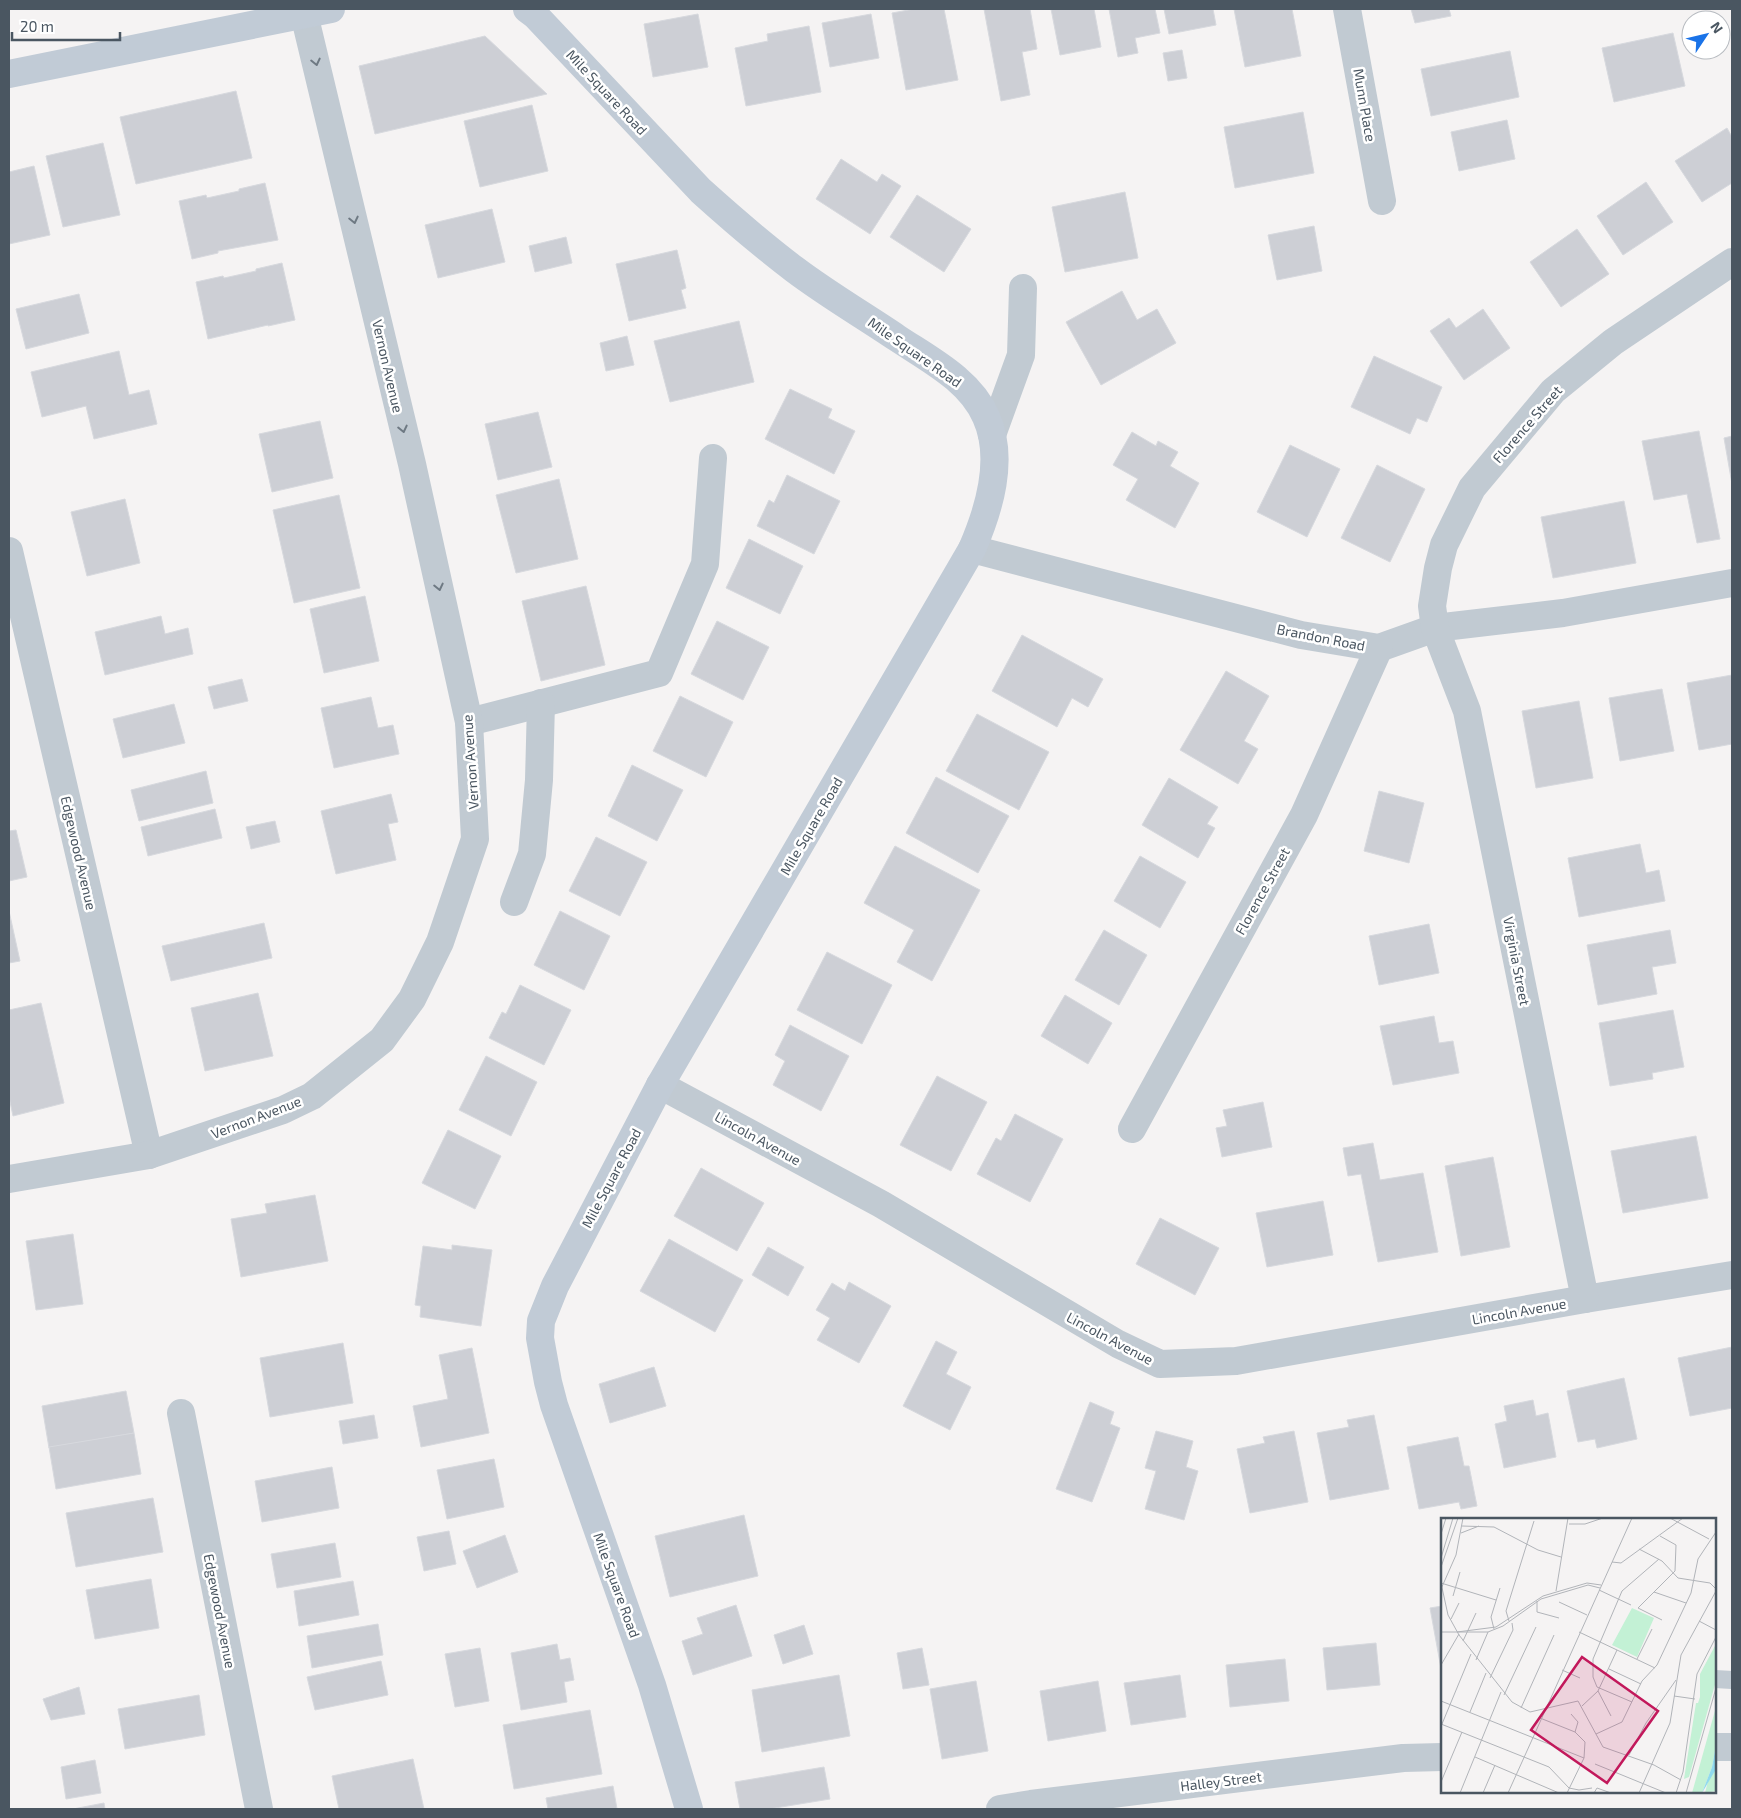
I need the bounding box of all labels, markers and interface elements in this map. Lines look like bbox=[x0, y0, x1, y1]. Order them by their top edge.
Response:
scale bar bbox=[12, 10, 120, 42]
north arrow bbox=[1681, 10, 1731, 60]
text: 20 m bbox=[20, 17, 54, 35]
text: N bbox=[1707, 18, 1727, 36]
street label: Mile Square Road bbox=[563, 46, 651, 138]
one-way arrow bbox=[310, 57, 321, 66]
street label: Munn Place bbox=[1350, 67, 1380, 143]
one-way arrow bbox=[348, 215, 358, 223]
street label: Mile Square Road bbox=[865, 313, 965, 391]
street label: Vernon Avenue bbox=[369, 318, 407, 414]
street label: Florence Street bbox=[1489, 382, 1565, 466]
one-way arrow bbox=[397, 424, 408, 433]
one-way arrow bbox=[433, 583, 444, 592]
street label: Brandon Road bbox=[1275, 620, 1367, 654]
street label: Vernon Avenue bbox=[458, 714, 482, 810]
street label: Mile Square Road bbox=[776, 774, 846, 878]
street label: Edgewood Avenue bbox=[58, 794, 100, 912]
street label: Florence Street bbox=[1231, 844, 1293, 938]
street label: Virginia Street bbox=[1500, 915, 1534, 1007]
street label: Vernon Avenue bbox=[209, 1092, 303, 1142]
street label: Lincoln Avenue bbox=[712, 1107, 804, 1169]
street label: Mile Square Road bbox=[578, 1125, 644, 1231]
street label: Lincoln Avenue bbox=[1471, 1294, 1567, 1328]
street label: Lincoln Avenue bbox=[1064, 1308, 1156, 1368]
inset map bbox=[1441, 1518, 1716, 1793]
street label: Mile Square Road bbox=[590, 1530, 644, 1640]
street label: Edgewood Avenue bbox=[201, 1552, 239, 1670]
street label: Halley Street bbox=[1179, 1768, 1263, 1794]

